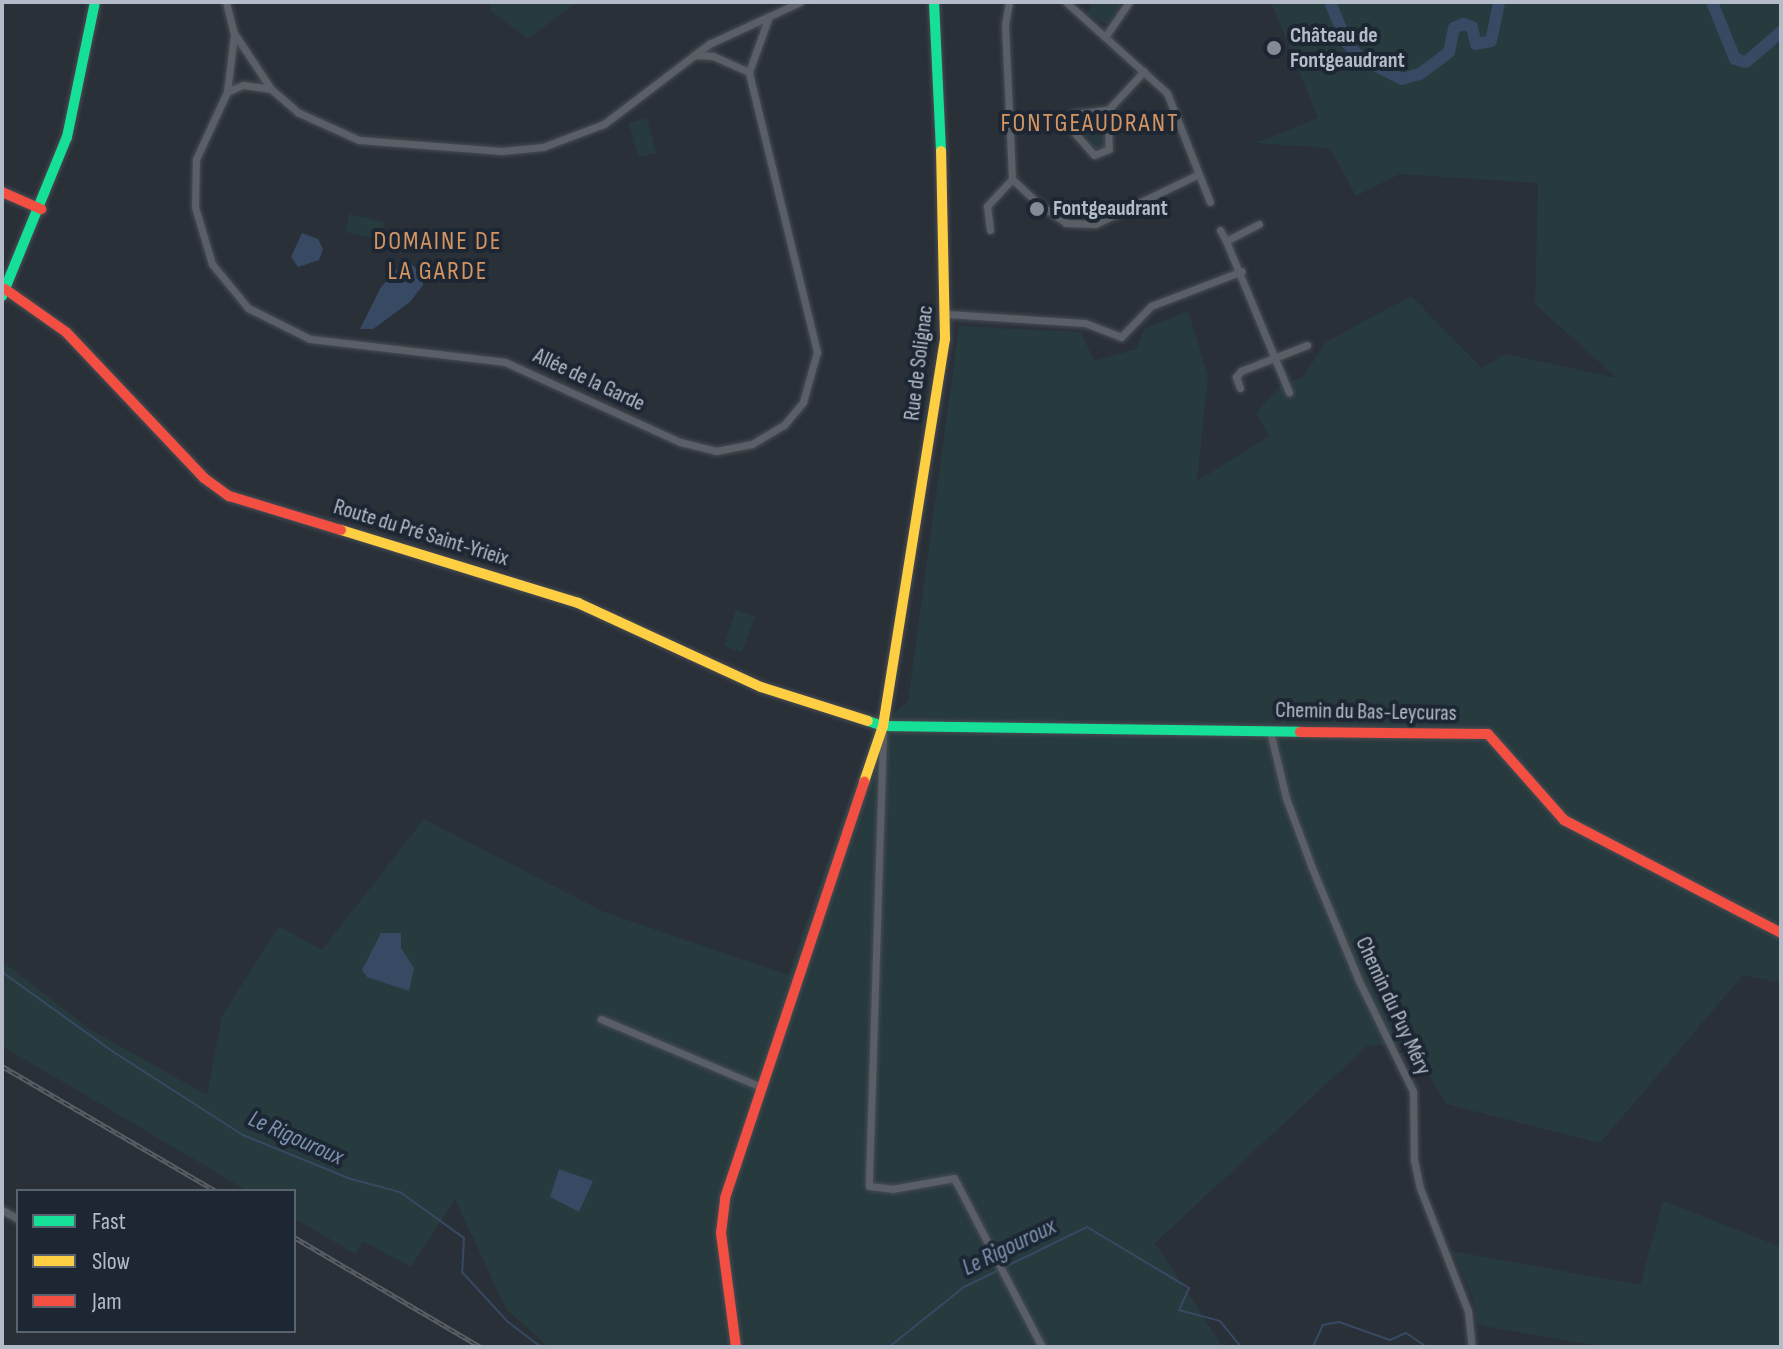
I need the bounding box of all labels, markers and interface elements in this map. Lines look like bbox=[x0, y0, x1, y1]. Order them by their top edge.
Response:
place label: Château de Fontgeaudrant bbox=[1290, 22, 1405, 74]
marker: Château de Fontgeaudrant bbox=[1265, 39, 1283, 57]
district label: FONTGEAUDRANT bbox=[1001, 108, 1179, 140]
place label: Fontgeaudrant bbox=[1053, 196, 1168, 222]
marker: Fontgeaudrant bbox=[1028, 200, 1046, 218]
district label: DOMAINE DE LA GARDE bbox=[373, 226, 503, 288]
street label: Rue de Solignac bbox=[899, 304, 939, 422]
street label: Allée de la Garde bbox=[529, 343, 649, 417]
street label: Route du Pré Saint-Yrieix bbox=[330, 494, 512, 572]
street label: Chemin du Bas-Leycuras bbox=[1275, 697, 1457, 727]
street label: Chemin du Puy Méry bbox=[1349, 933, 1437, 1079]
water label: Le Rigouroux bbox=[244, 1104, 348, 1172]
legend bbox=[16, 1189, 296, 1333]
text: Fast bbox=[92, 1207, 126, 1236]
water label: Le Rigouroux bbox=[957, 1212, 1061, 1282]
text: Slow bbox=[92, 1247, 130, 1276]
text: Jam bbox=[92, 1287, 122, 1316]

